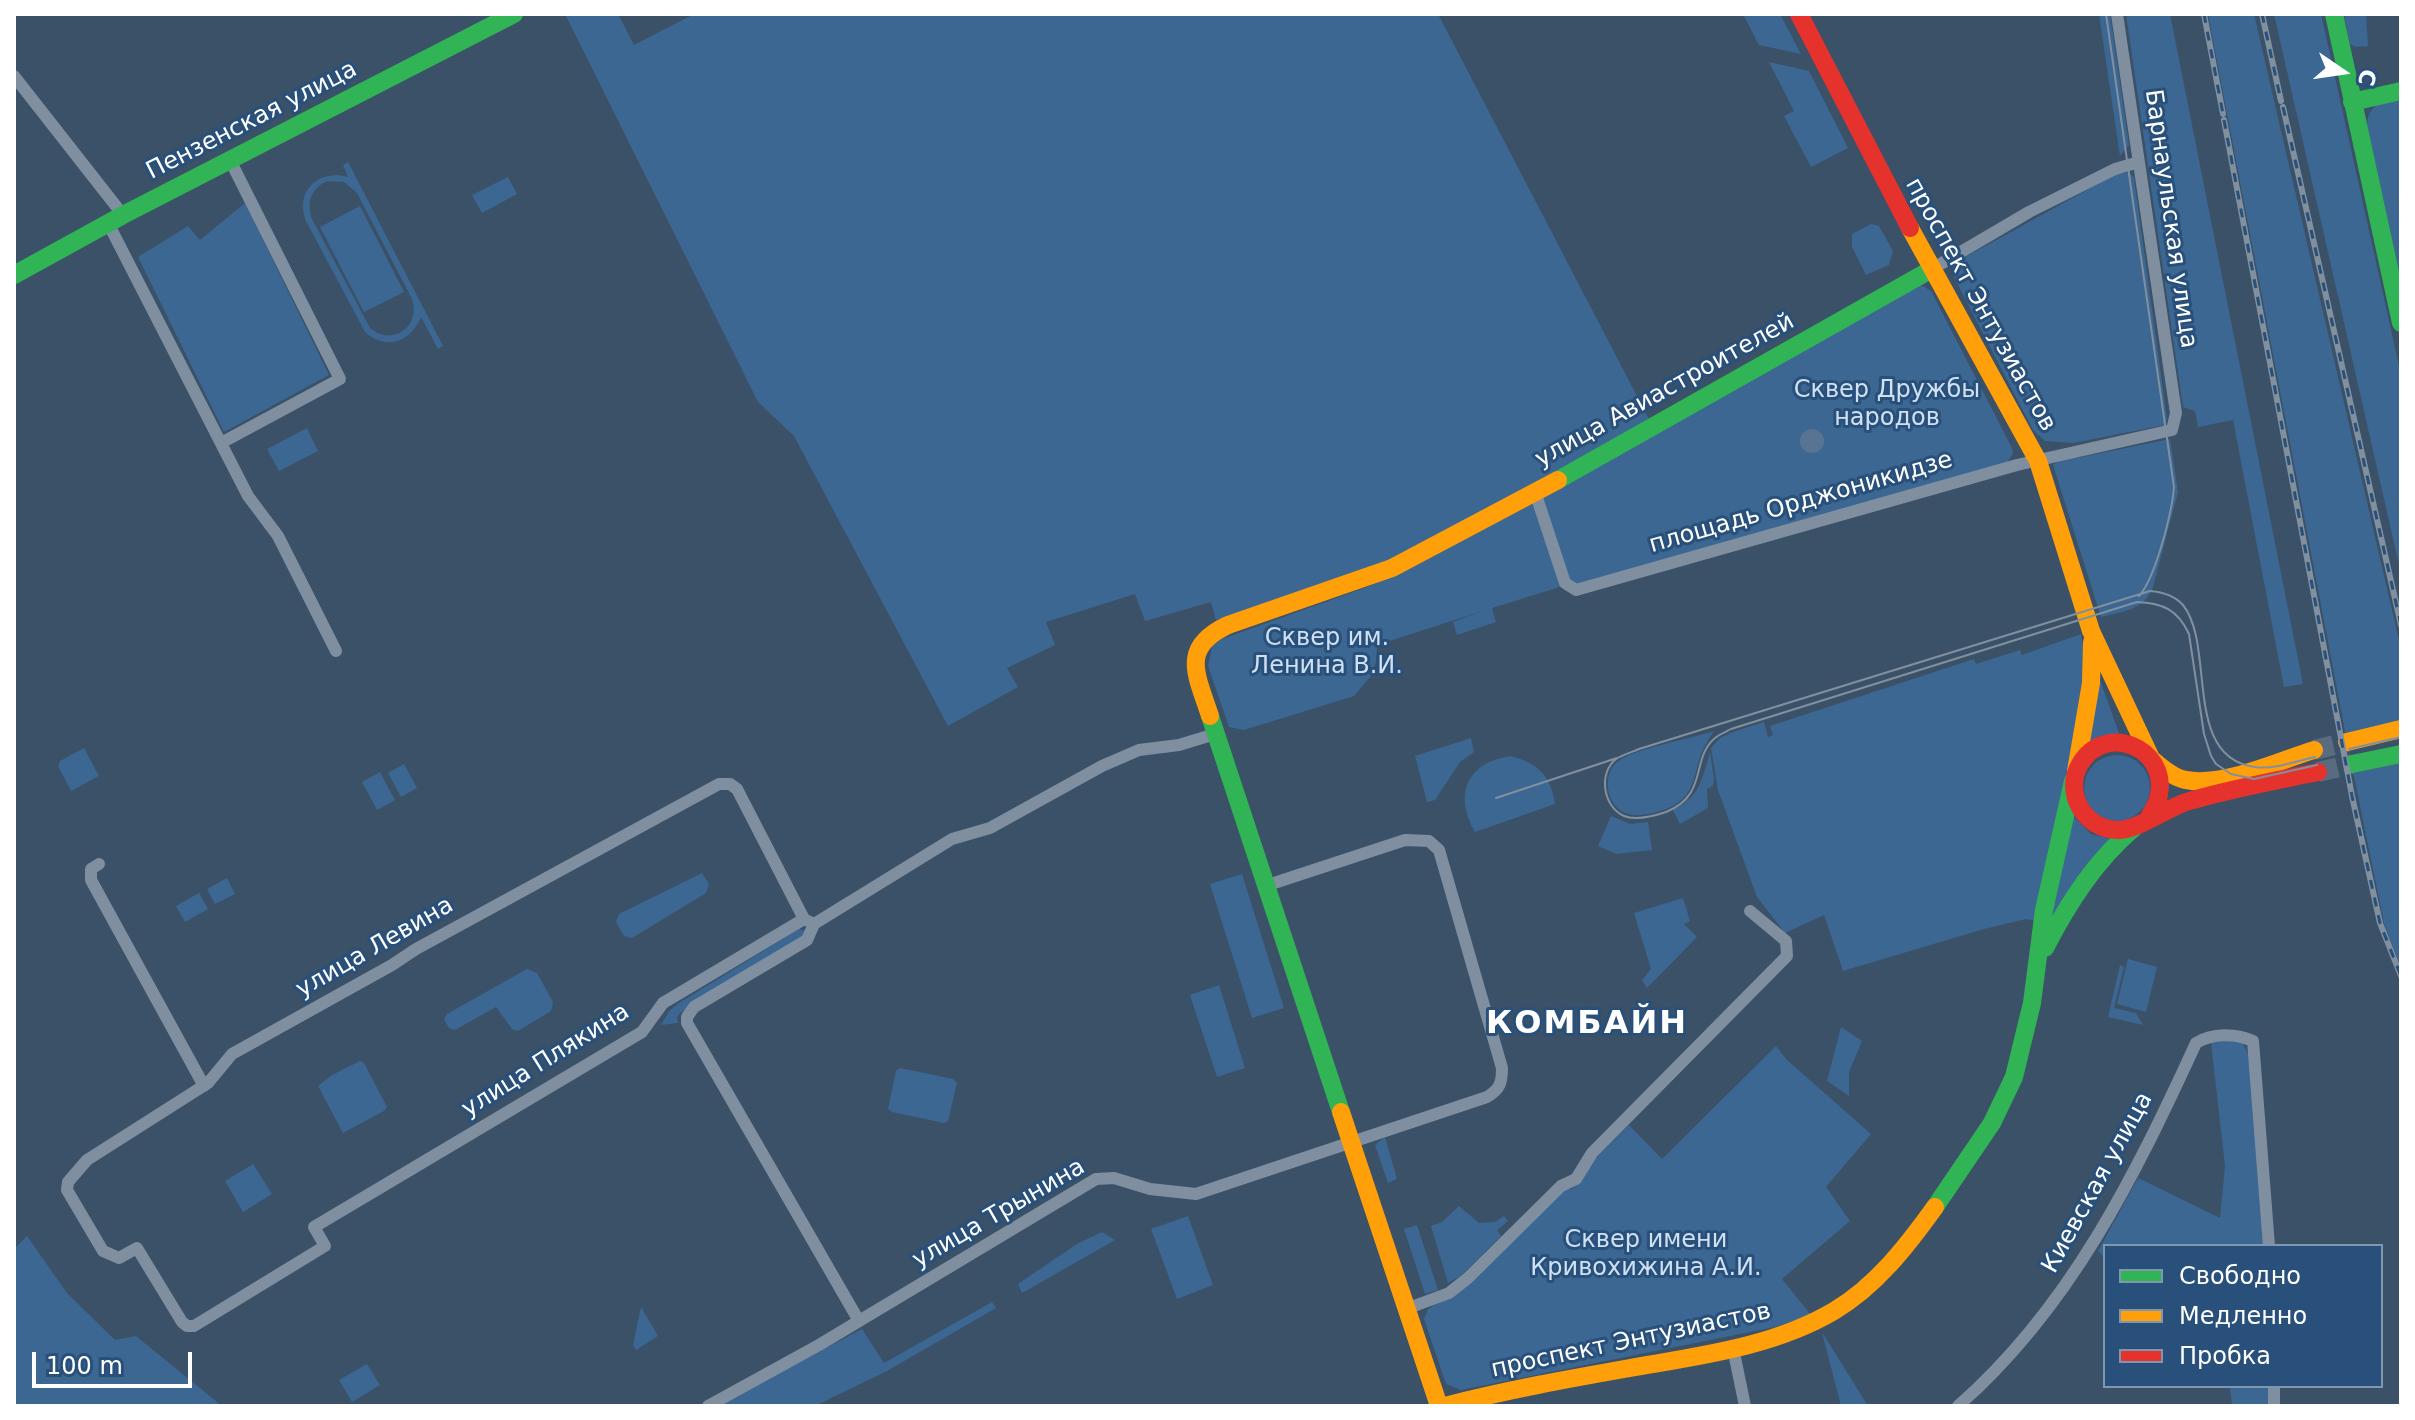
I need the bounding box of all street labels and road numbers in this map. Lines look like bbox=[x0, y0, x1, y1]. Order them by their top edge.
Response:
street label: Пензенская улица bbox=[142, 55, 362, 187]
street label: Барнаульская улица bbox=[2138, 88, 2202, 350]
street label: проспект Энтузиастов bbox=[1898, 173, 2062, 437]
street label: улица Авиастроителей bbox=[1530, 308, 1800, 474]
street label: площадь Орджоникидзе bbox=[1646, 446, 1956, 560]
street label: улица Левина bbox=[291, 891, 459, 1005]
street label: улица Плякина bbox=[457, 998, 635, 1124]
street label: Киевская улица bbox=[2036, 1088, 2160, 1278]
street label: улица Трынина bbox=[908, 1153, 1090, 1275]
street label: проспект Энтузиастов bbox=[1489, 1297, 1773, 1385]

